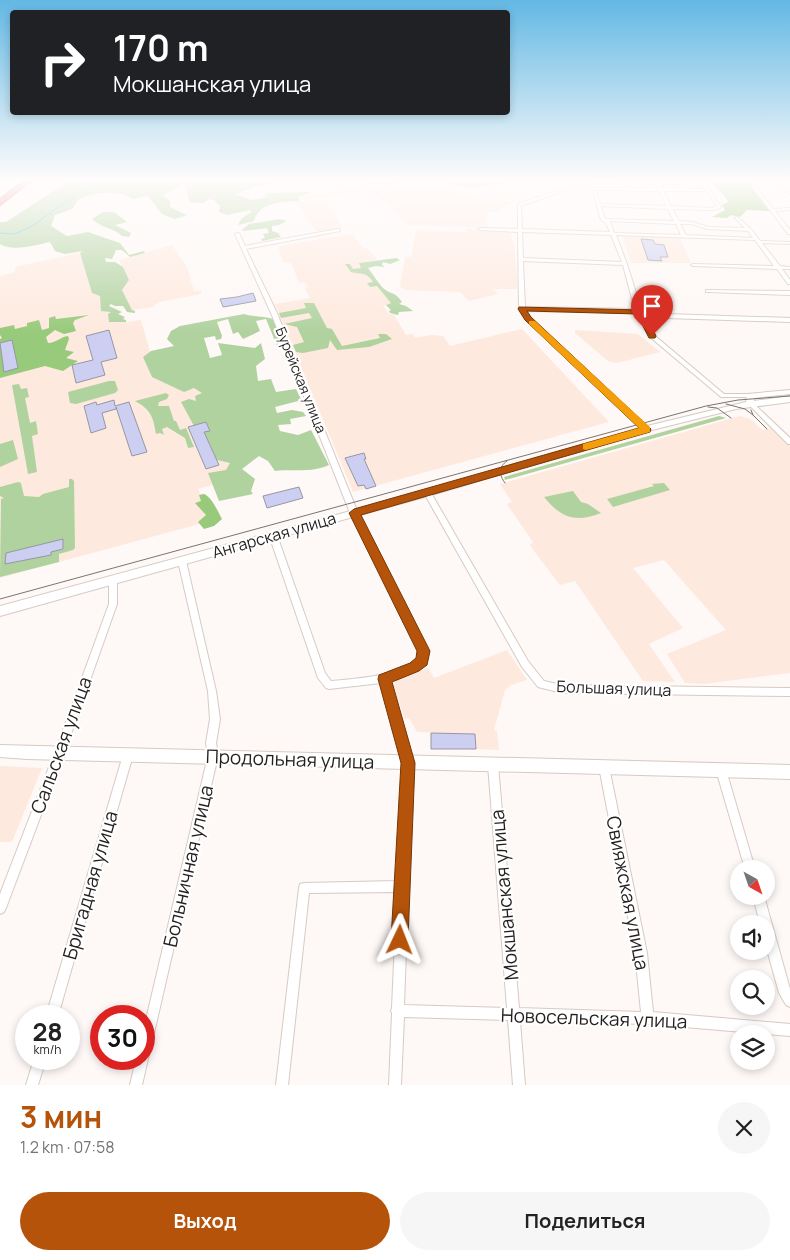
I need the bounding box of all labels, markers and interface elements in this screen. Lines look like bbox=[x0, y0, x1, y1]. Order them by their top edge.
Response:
text: 170 m bbox=[113, 24, 209, 72]
icon: right bbox=[30, 30, 95, 95]
text: Мокшанская улица bbox=[113, 69, 311, 99]
pin bbox=[631, 285, 673, 336]
icon: arrive bbox=[638, 292, 666, 320]
street label: Бурейская улица bbox=[272, 324, 331, 436]
street label: Ангарская улица bbox=[209, 507, 339, 563]
street label: Сальская улица bbox=[24, 673, 98, 817]
street label: Большая улица bbox=[556, 675, 672, 701]
street label: Продольная улица bbox=[205, 743, 375, 775]
street label: Больничная улица bbox=[157, 782, 219, 950]
street label: Бригадная улица bbox=[56, 808, 124, 962]
street label: Мокшанская улица bbox=[484, 809, 524, 981]
street label: Свияжская улица bbox=[600, 814, 656, 972]
north arrow bbox=[730, 860, 775, 905]
map controls bbox=[730, 860, 775, 1070]
position arrow bbox=[373, 913, 425, 965]
button: sound bbox=[730, 915, 775, 960]
button: search bbox=[730, 970, 775, 1015]
street label: Новосельская улица bbox=[500, 1002, 688, 1034]
speed limit sign: 30 bbox=[90, 1005, 155, 1070]
text: 28 bbox=[32, 1014, 63, 1049]
button: layers bbox=[730, 1025, 775, 1070]
text: km/h bbox=[34, 1041, 61, 1058]
text: 3 мин bbox=[20, 1096, 102, 1137]
button: close bbox=[718, 1102, 770, 1154]
text: 1.2 km · 07:58 bbox=[20, 1136, 115, 1158]
button: Выход bbox=[20, 1192, 390, 1250]
button: Поделиться bbox=[400, 1192, 770, 1250]

